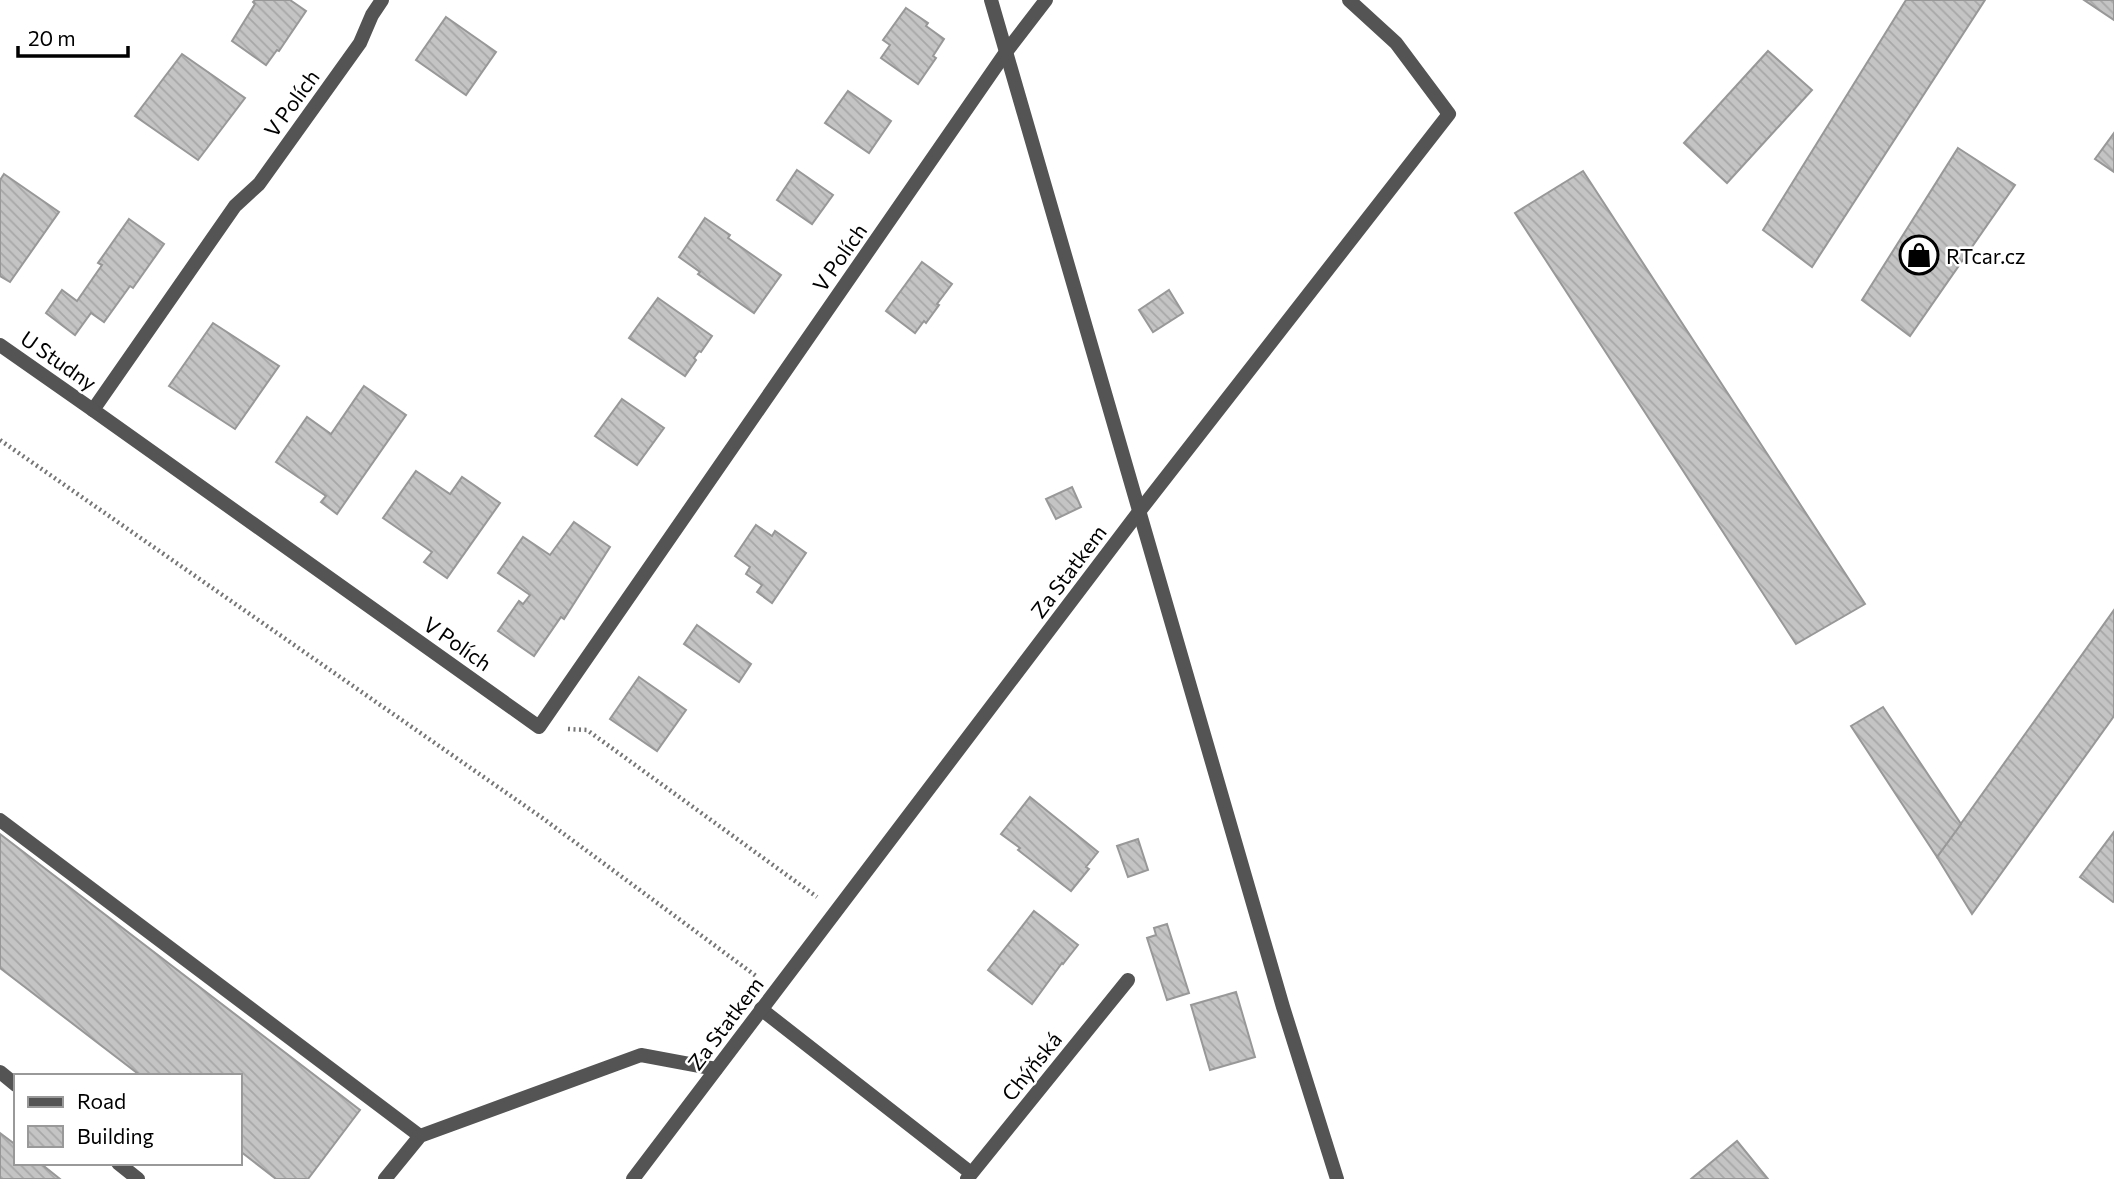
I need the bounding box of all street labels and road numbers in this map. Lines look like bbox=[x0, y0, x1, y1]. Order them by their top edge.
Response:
street label: V Polích bbox=[258, 65, 324, 141]
street label: V Polích bbox=[807, 218, 871, 296]
street label: U Studny bbox=[16, 325, 102, 395]
street label: Za Statkem bbox=[1025, 520, 1111, 622]
street label: V Polích bbox=[419, 611, 497, 675]
street label: Za Statkem bbox=[682, 972, 768, 1074]
street label: Chýňská bbox=[996, 1027, 1066, 1105]

